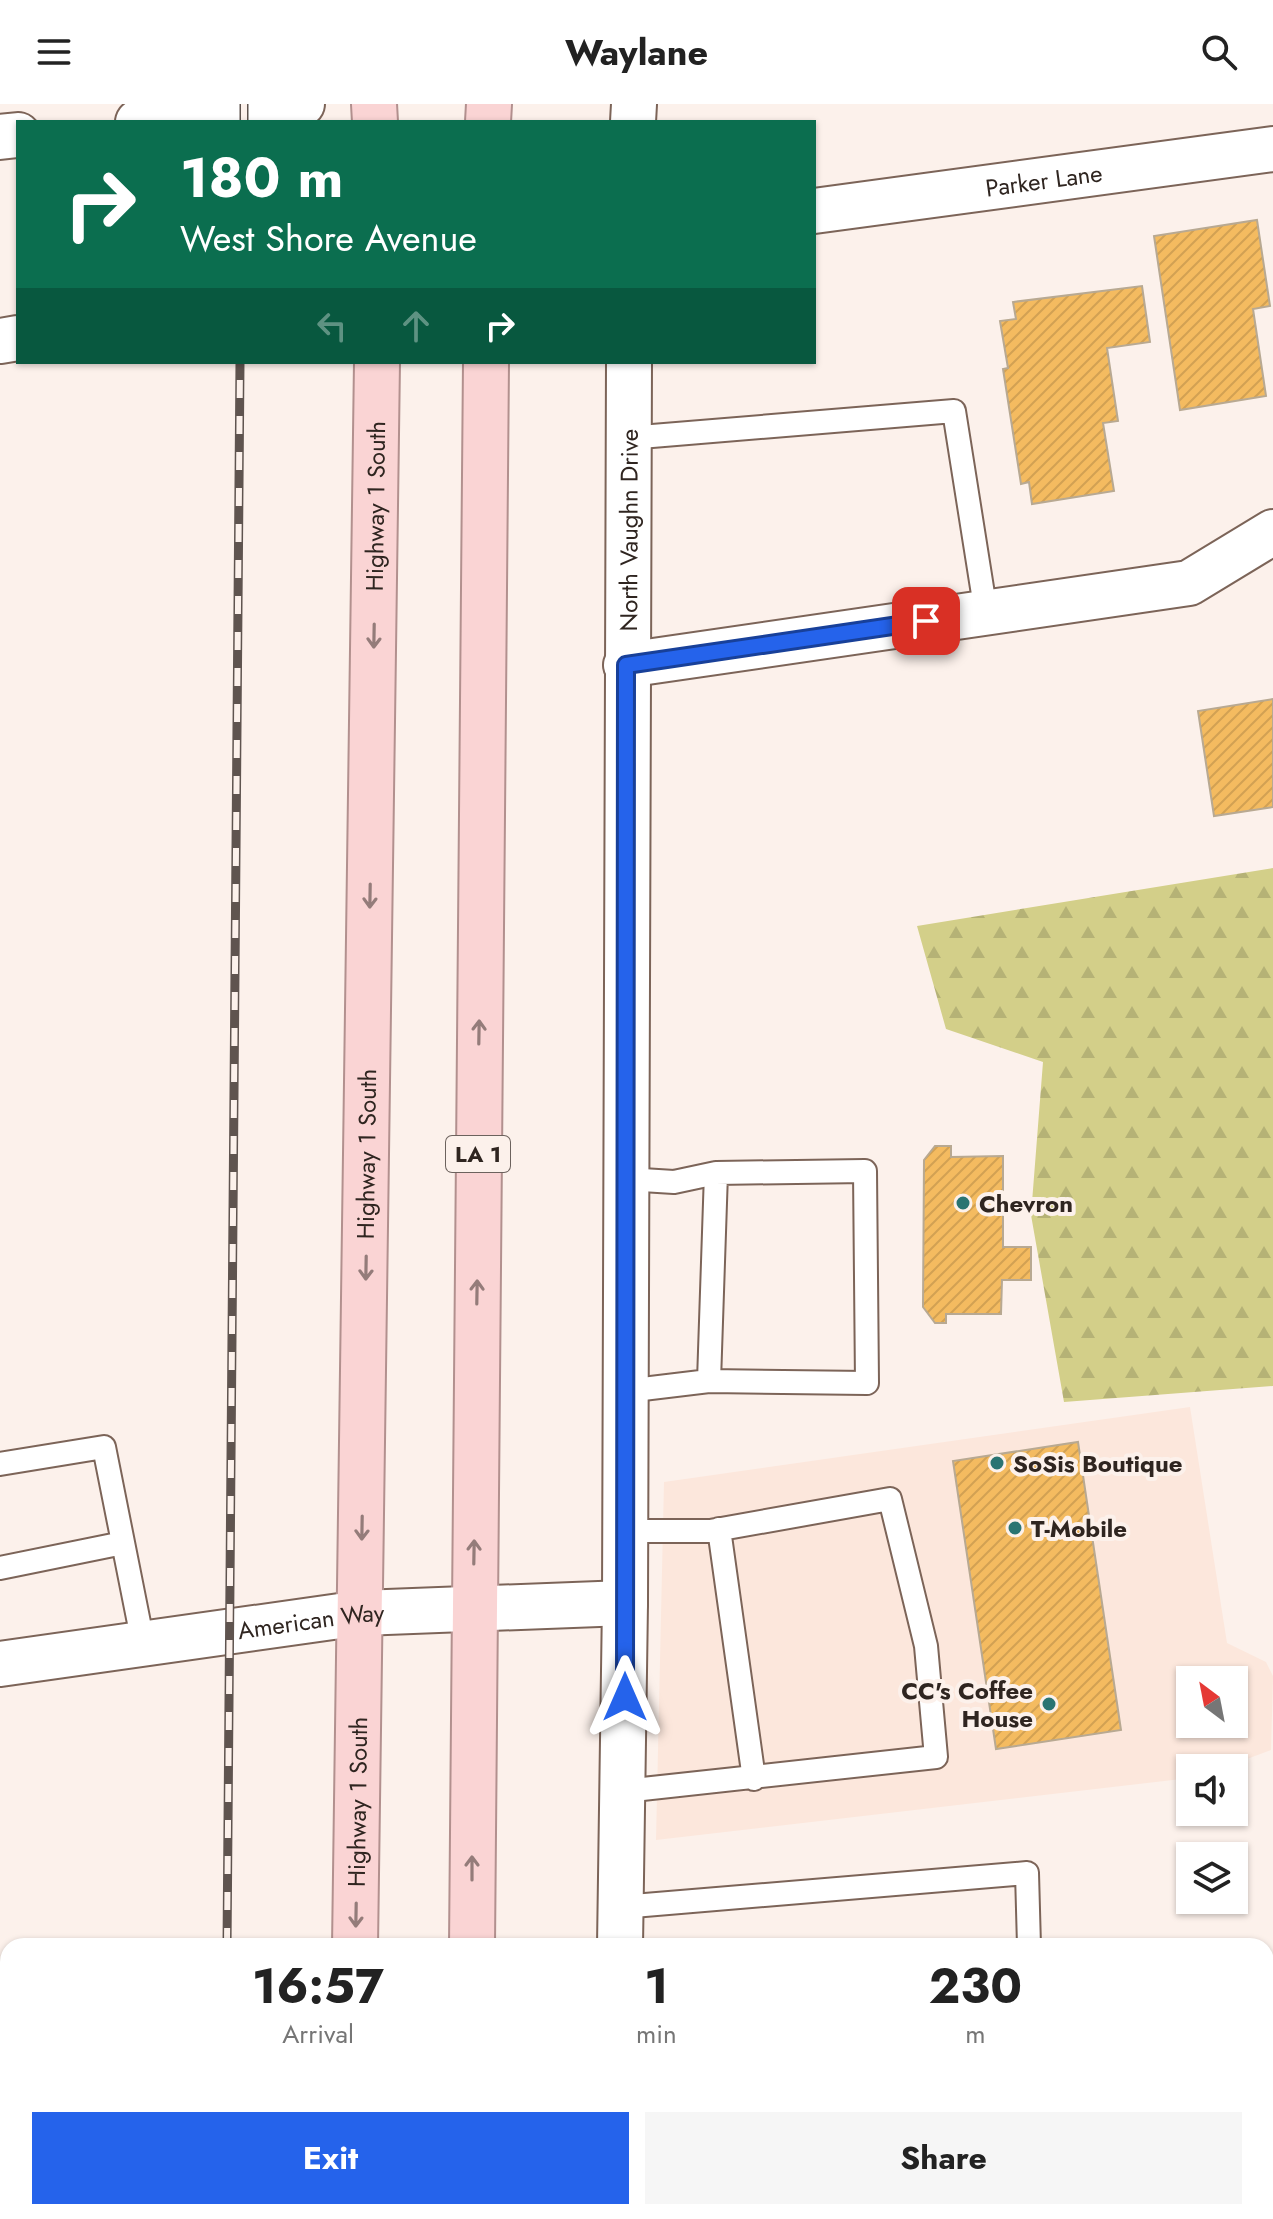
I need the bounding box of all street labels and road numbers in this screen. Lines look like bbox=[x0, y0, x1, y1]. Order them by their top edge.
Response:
street label: Parker Lane bbox=[983, 155, 1105, 205]
street label: Highway 1 South bbox=[356, 421, 394, 592]
street label: North Vaughn Drive bbox=[611, 429, 646, 631]
street label: Highway 1 South bbox=[347, 1069, 385, 1240]
road number: LA 1 bbox=[446, 1136, 510, 1172]
street label: American Way bbox=[235, 1595, 385, 1648]
street label: Highway 1 South bbox=[338, 1717, 376, 1887]

